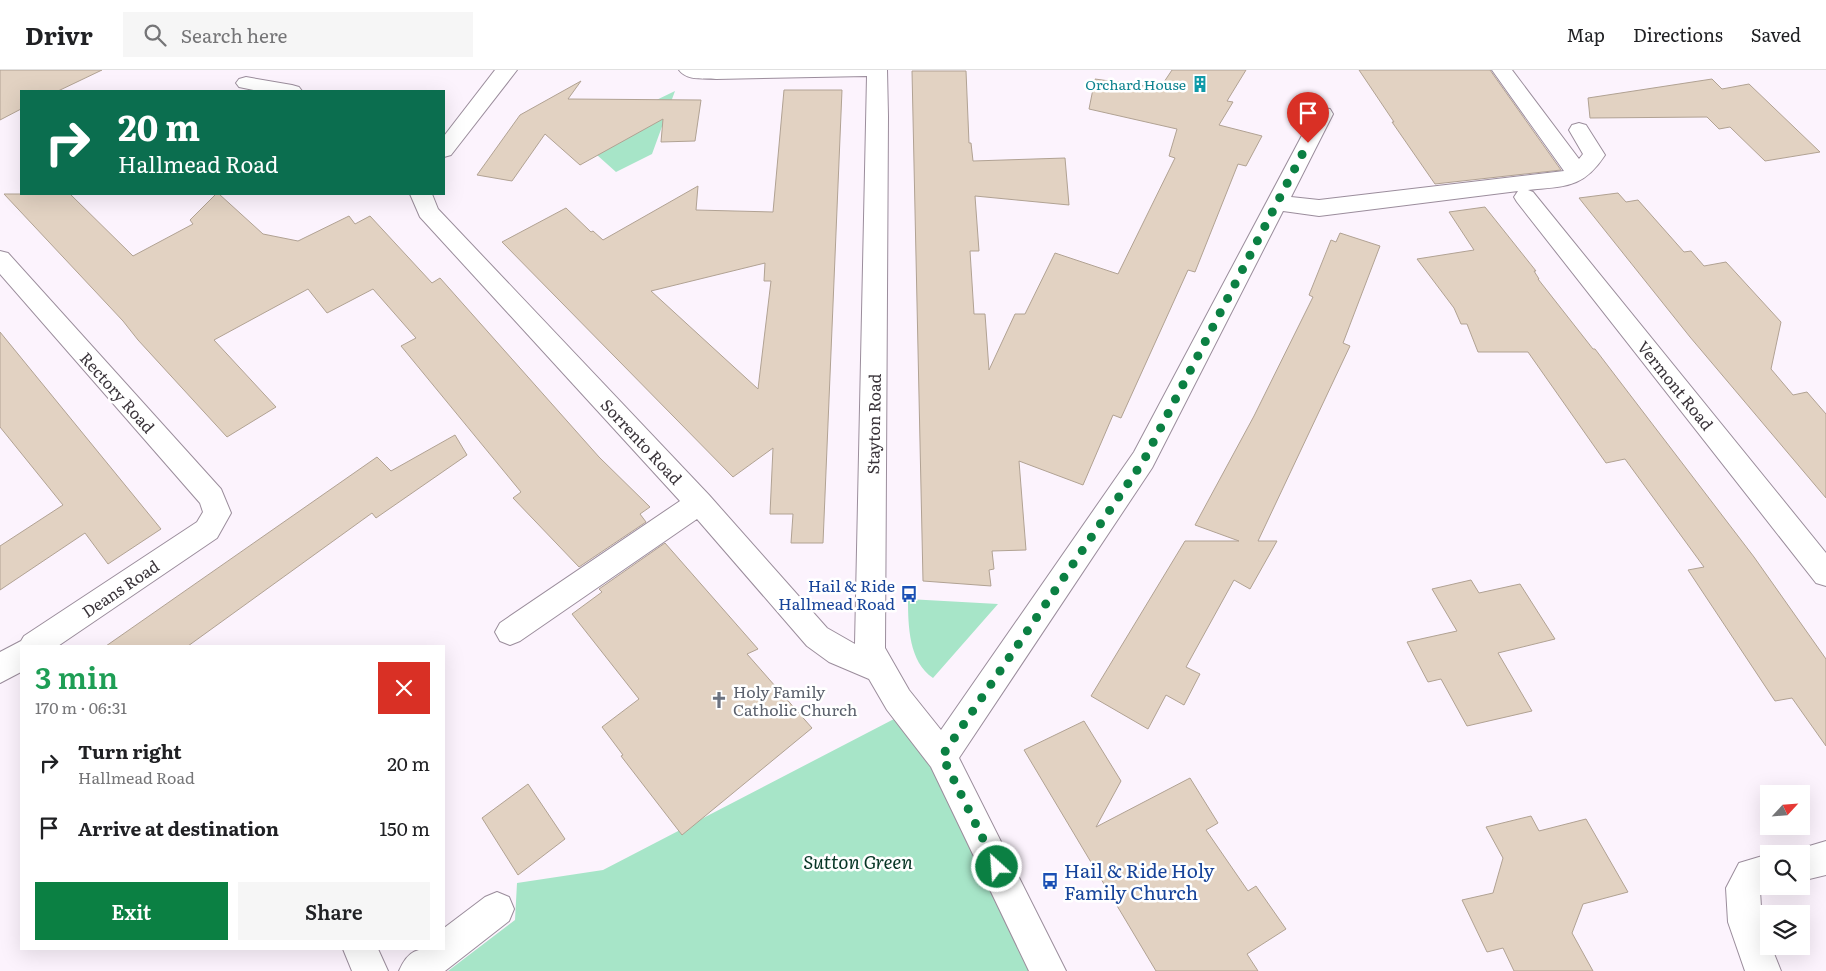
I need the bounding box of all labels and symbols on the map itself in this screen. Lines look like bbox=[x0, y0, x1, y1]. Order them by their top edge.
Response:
place label: Orchard House bbox=[1085, 74, 1186, 94]
building icon: Orchard House bbox=[1190, 74, 1210, 94]
pin bbox=[1287, 92, 1329, 143]
street label: Vermont Road bbox=[1632, 335, 1720, 435]
street label: Rectory Road bbox=[75, 346, 161, 438]
street label: Stayton Road bbox=[860, 373, 886, 475]
street label: Sorrento Road bbox=[596, 393, 688, 489]
street label: Deans Road bbox=[77, 553, 164, 623]
place label: Hail & Ride Hallmead Road bbox=[778, 573, 895, 615]
bus stop icon: Hail & Ride Hallmead Road bbox=[899, 584, 919, 604]
place label: Holy Family Catholic Church bbox=[733, 679, 858, 721]
church icon: Holy Family Catholic Church bbox=[709, 690, 729, 710]
north arrow bbox=[1760, 785, 1810, 835]
position arrow bbox=[970, 840, 1022, 892]
park label: Sutton Green bbox=[803, 847, 913, 875]
place label: Hail & Ride Holy Family Church bbox=[1064, 856, 1214, 906]
bus stop icon: Hail & Ride Holy Family Church bbox=[1040, 871, 1060, 891]

